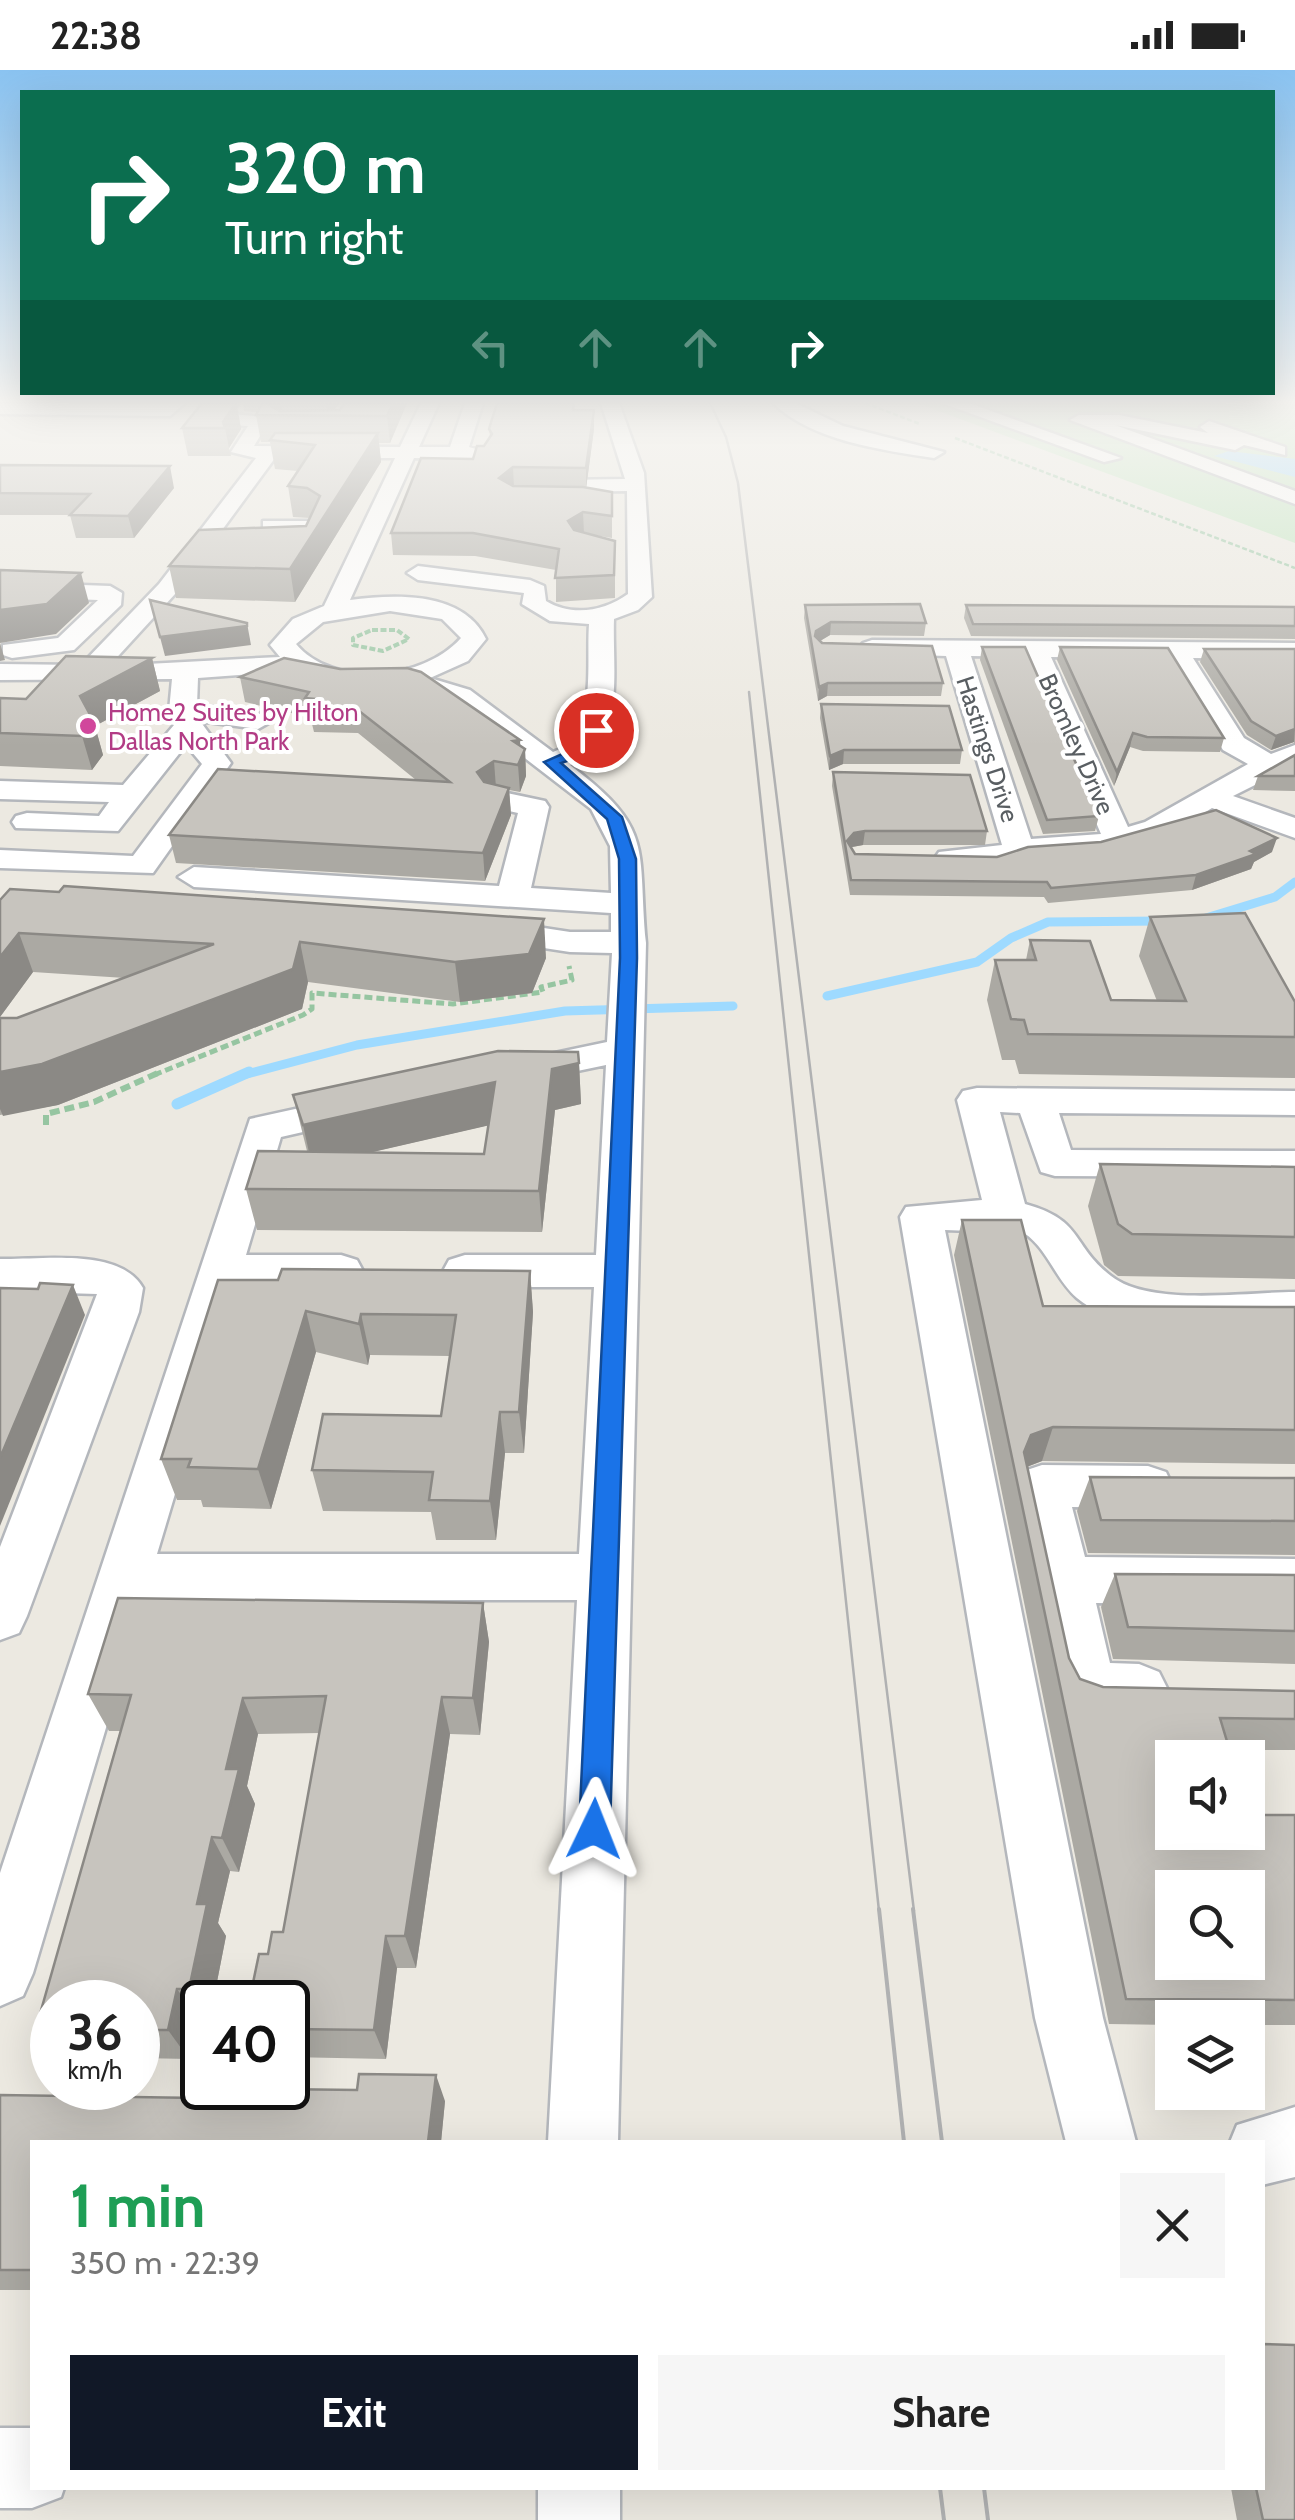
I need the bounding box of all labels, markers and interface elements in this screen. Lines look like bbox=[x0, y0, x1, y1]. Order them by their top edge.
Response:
text: 22:38 bbox=[50, 12, 142, 59]
text: 320 m bbox=[225, 125, 426, 211]
icon: right bbox=[60, 130, 190, 260]
text: Turn right bbox=[225, 211, 404, 265]
icon: left bbox=[463, 320, 518, 375]
icon: ahead bbox=[568, 320, 623, 375]
icon: ahead bbox=[673, 320, 728, 375]
icon: right bbox=[778, 320, 833, 375]
street label: Bromley Drive bbox=[1033, 669, 1121, 819]
street label: Hastings Drive bbox=[950, 672, 1026, 826]
pin bbox=[554, 688, 639, 773]
place label: Home2 Suites by Hilton Dallas North Park bbox=[108, 697, 359, 756]
icon: arrive bbox=[569, 703, 624, 758]
marker: Home2 Suites by Hilton Dallas North Park bbox=[77, 715, 99, 737]
map controls bbox=[1155, 1740, 1265, 2110]
button: sound bbox=[1155, 1740, 1265, 1850]
position arrow bbox=[542, 1777, 646, 1881]
button: search bbox=[1155, 1870, 1265, 1980]
speed limit sign: 40 bbox=[180, 1980, 310, 2110]
button: layers bbox=[1155, 2000, 1265, 2110]
text: 36 bbox=[67, 2002, 123, 2063]
text: km/h bbox=[68, 2055, 122, 2085]
text: 1 min bbox=[70, 2169, 205, 2242]
button: close bbox=[1120, 2173, 1225, 2278]
text: 350 m · 22:39 bbox=[70, 2243, 260, 2282]
button: Exit bbox=[70, 2355, 638, 2470]
button: Share bbox=[658, 2355, 1225, 2470]

